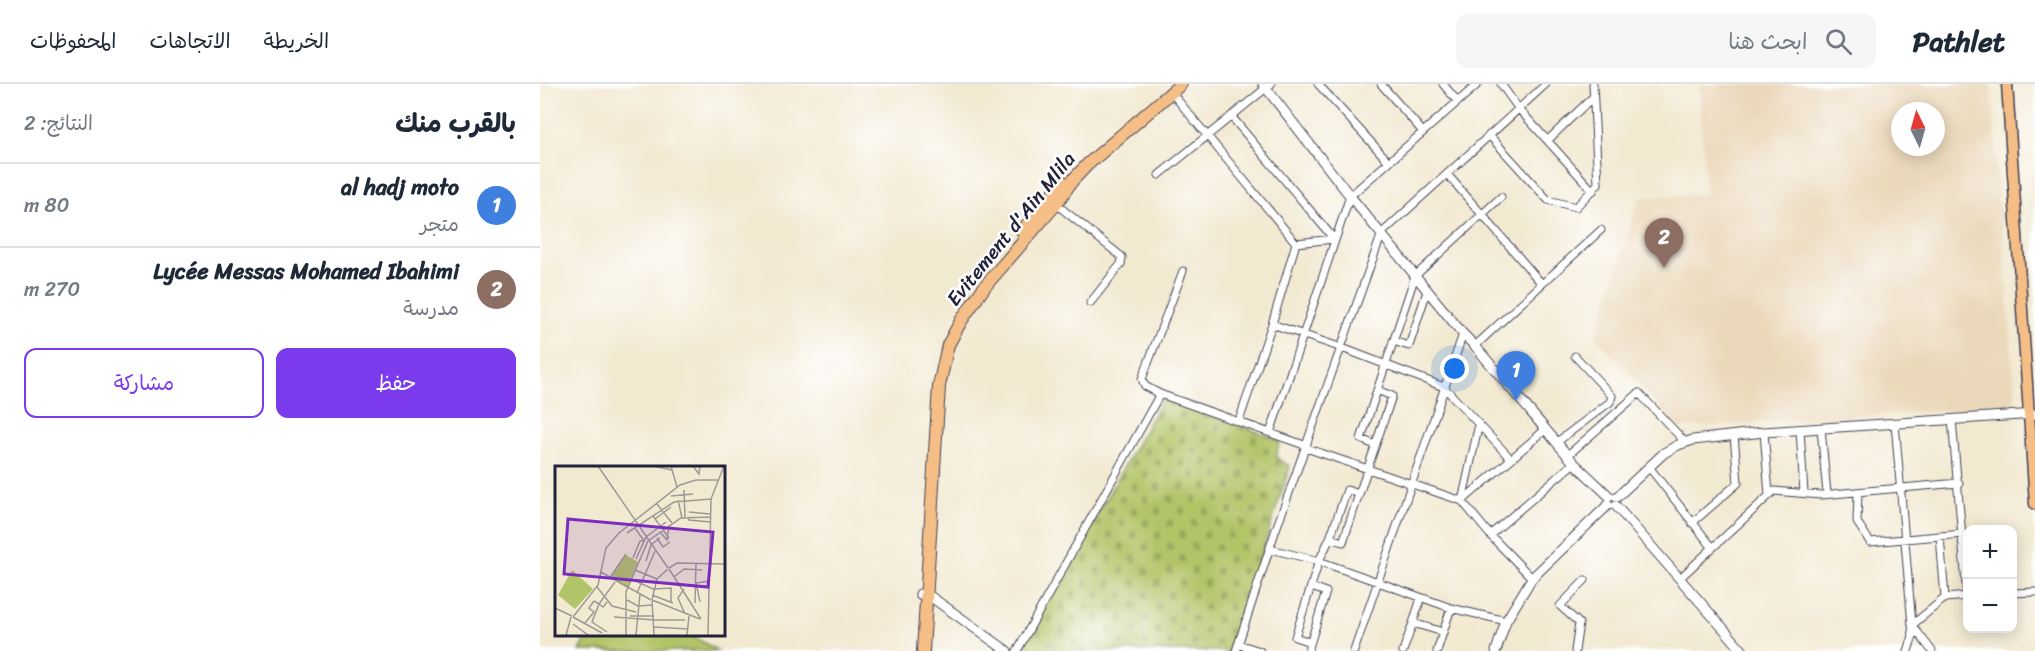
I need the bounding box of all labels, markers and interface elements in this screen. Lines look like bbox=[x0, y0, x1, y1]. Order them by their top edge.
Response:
search box bbox=[1456, 14, 1876, 68]
text: Pathlet bbox=[1912, 17, 2005, 66]
text: المحفوظات bbox=[30, 22, 116, 60]
text: الاتجاهات bbox=[149, 22, 231, 60]
text: الخريطة bbox=[264, 22, 329, 60]
text: ابحث هنا bbox=[1728, 22, 1807, 61]
icon: search bbox=[1822, 25, 1855, 58]
text: بالقرب منك bbox=[395, 100, 516, 146]
north arrow bbox=[1891, 102, 1945, 156]
text: النتائج: 2 bbox=[24, 106, 93, 141]
street label: Evitement d'Ain Mlila bbox=[937, 144, 1085, 314]
text: al hadj moto bbox=[341, 168, 459, 207]
text: 80 m bbox=[24, 188, 69, 223]
text: 1 bbox=[492, 188, 501, 223]
text: متجر bbox=[420, 207, 459, 242]
pin: 2 bbox=[1644, 218, 1684, 268]
text: Lycée Messas Mohamed Ibahimi bbox=[153, 252, 459, 291]
text: 270 m bbox=[24, 272, 80, 307]
text: 2 bbox=[491, 272, 502, 307]
text: مدرسة bbox=[403, 291, 459, 326]
button: مشاركة bbox=[24, 348, 264, 418]
button: حفظ bbox=[276, 348, 516, 418]
pin: 1 bbox=[1496, 352, 1536, 401]
your location bbox=[1440, 354, 1469, 383]
inset map bbox=[555, 466, 724, 636]
map controls bbox=[1963, 525, 2017, 633]
button: + bbox=[1963, 525, 2017, 579]
button: − bbox=[1963, 579, 2017, 633]

